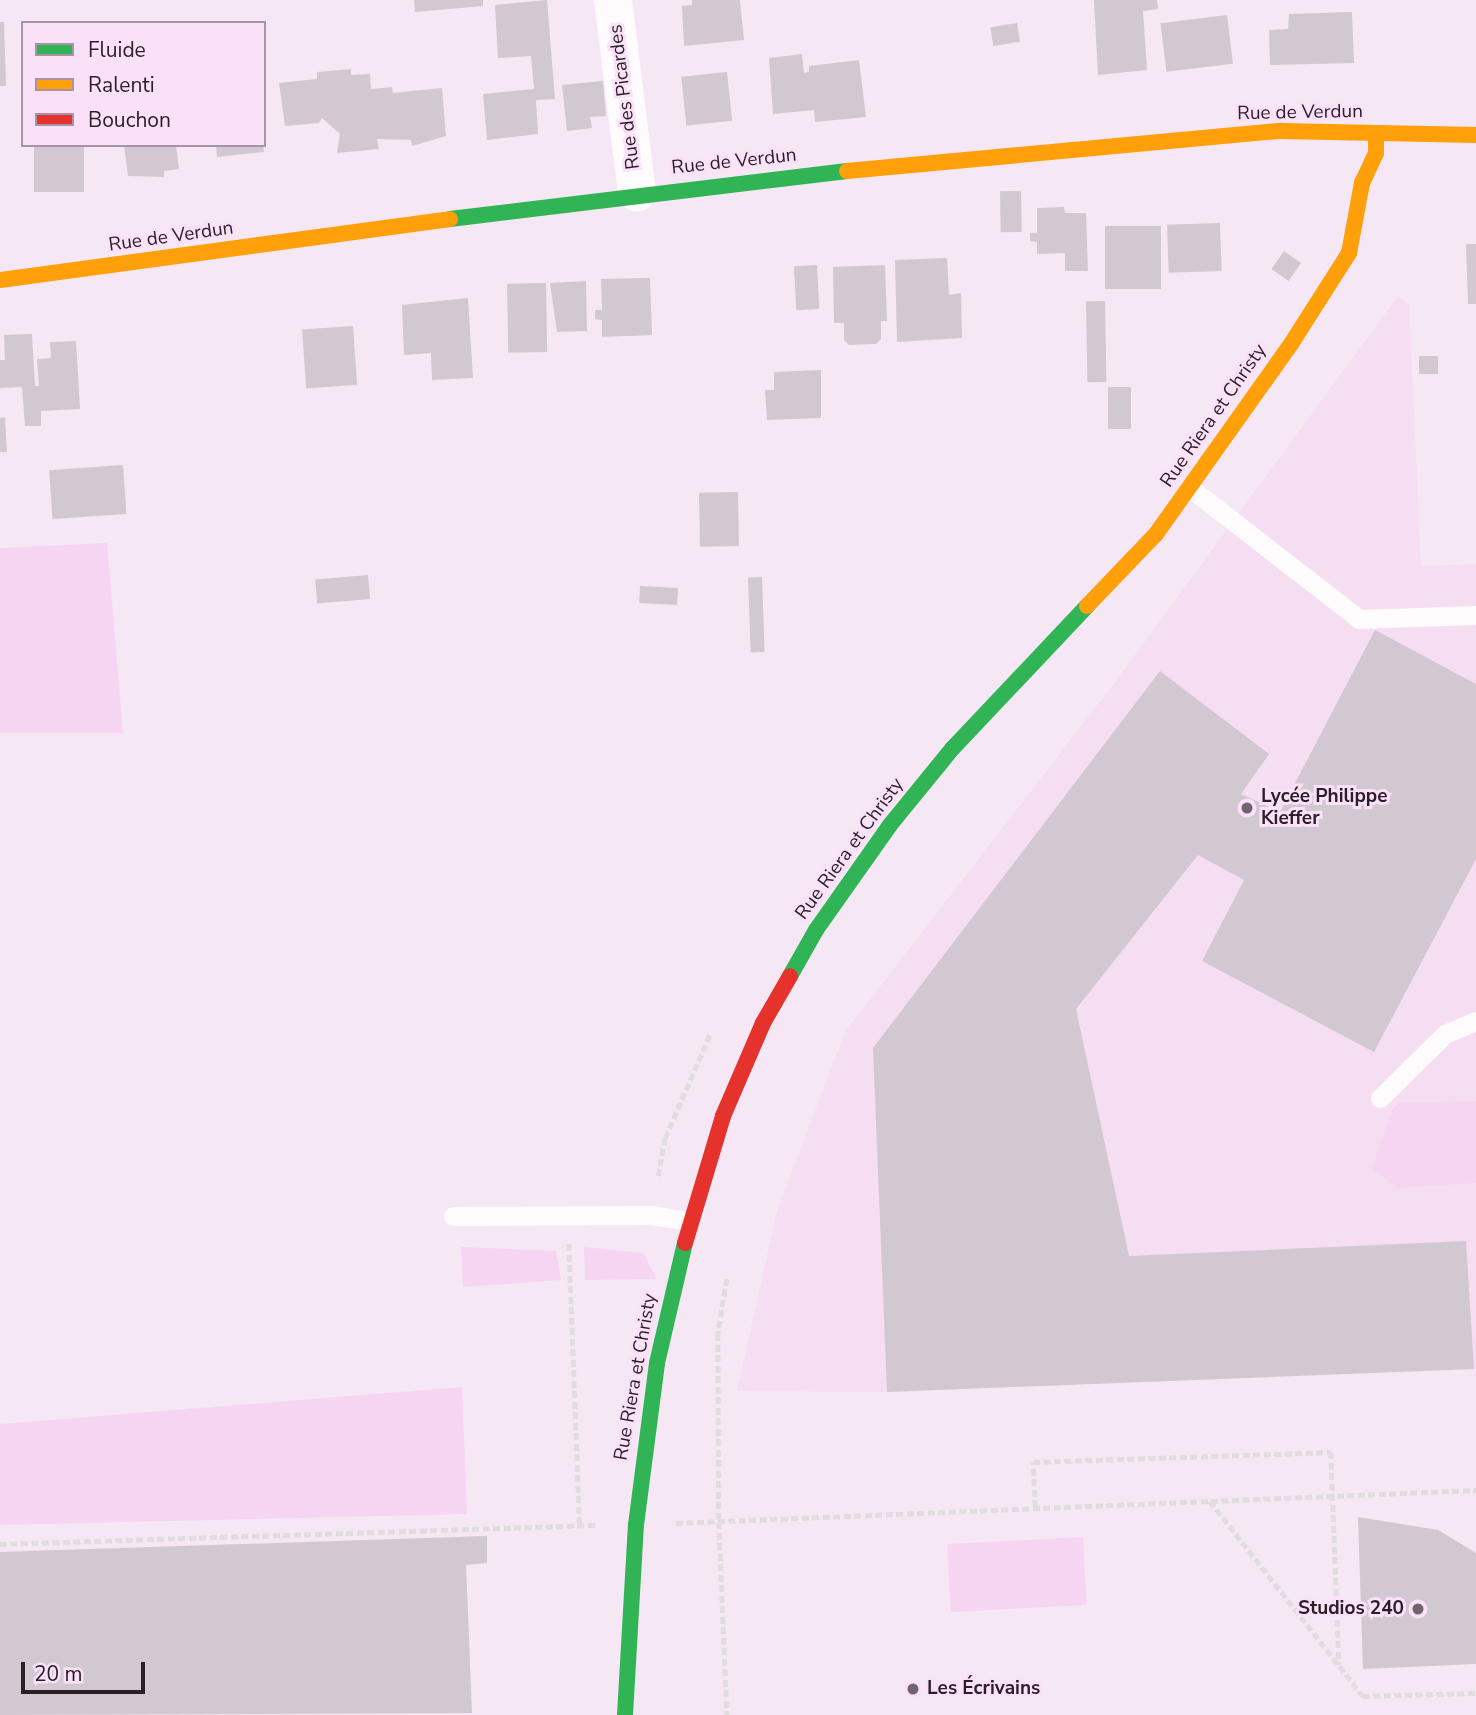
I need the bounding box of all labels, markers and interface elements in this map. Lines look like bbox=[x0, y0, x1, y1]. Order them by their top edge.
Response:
legend bbox=[21, 21, 266, 147]
street label: Rue des Picardes bbox=[605, 23, 645, 171]
text: Fluide bbox=[88, 36, 146, 64]
text: Ralenti bbox=[88, 71, 155, 99]
street label: Rue de Verdun bbox=[1237, 101, 1363, 125]
text: Bouchon bbox=[88, 106, 171, 134]
street label: Rue de Verdun bbox=[670, 144, 798, 180]
street label: Rue de Verdun bbox=[107, 217, 235, 257]
street label: Rue Riera et Christy bbox=[1156, 340, 1272, 492]
street label: Rue Riera et Christy bbox=[791, 774, 909, 924]
place label: Lycée Philippe Kieffer bbox=[1261, 786, 1387, 830]
marker: Lycée Philippe Kieffer bbox=[1239, 800, 1255, 816]
street label: Rue Riera et Christy bbox=[610, 1292, 662, 1462]
place label: Studios 240 bbox=[1298, 1598, 1404, 1620]
marker: Studios 240 bbox=[1410, 1601, 1426, 1617]
scale bar bbox=[24, 1648, 149, 1692]
text: 20 m bbox=[34, 1660, 83, 1688]
place label: Les Écrivains bbox=[927, 1678, 1040, 1700]
marker: Les Écrivains bbox=[905, 1681, 921, 1697]

